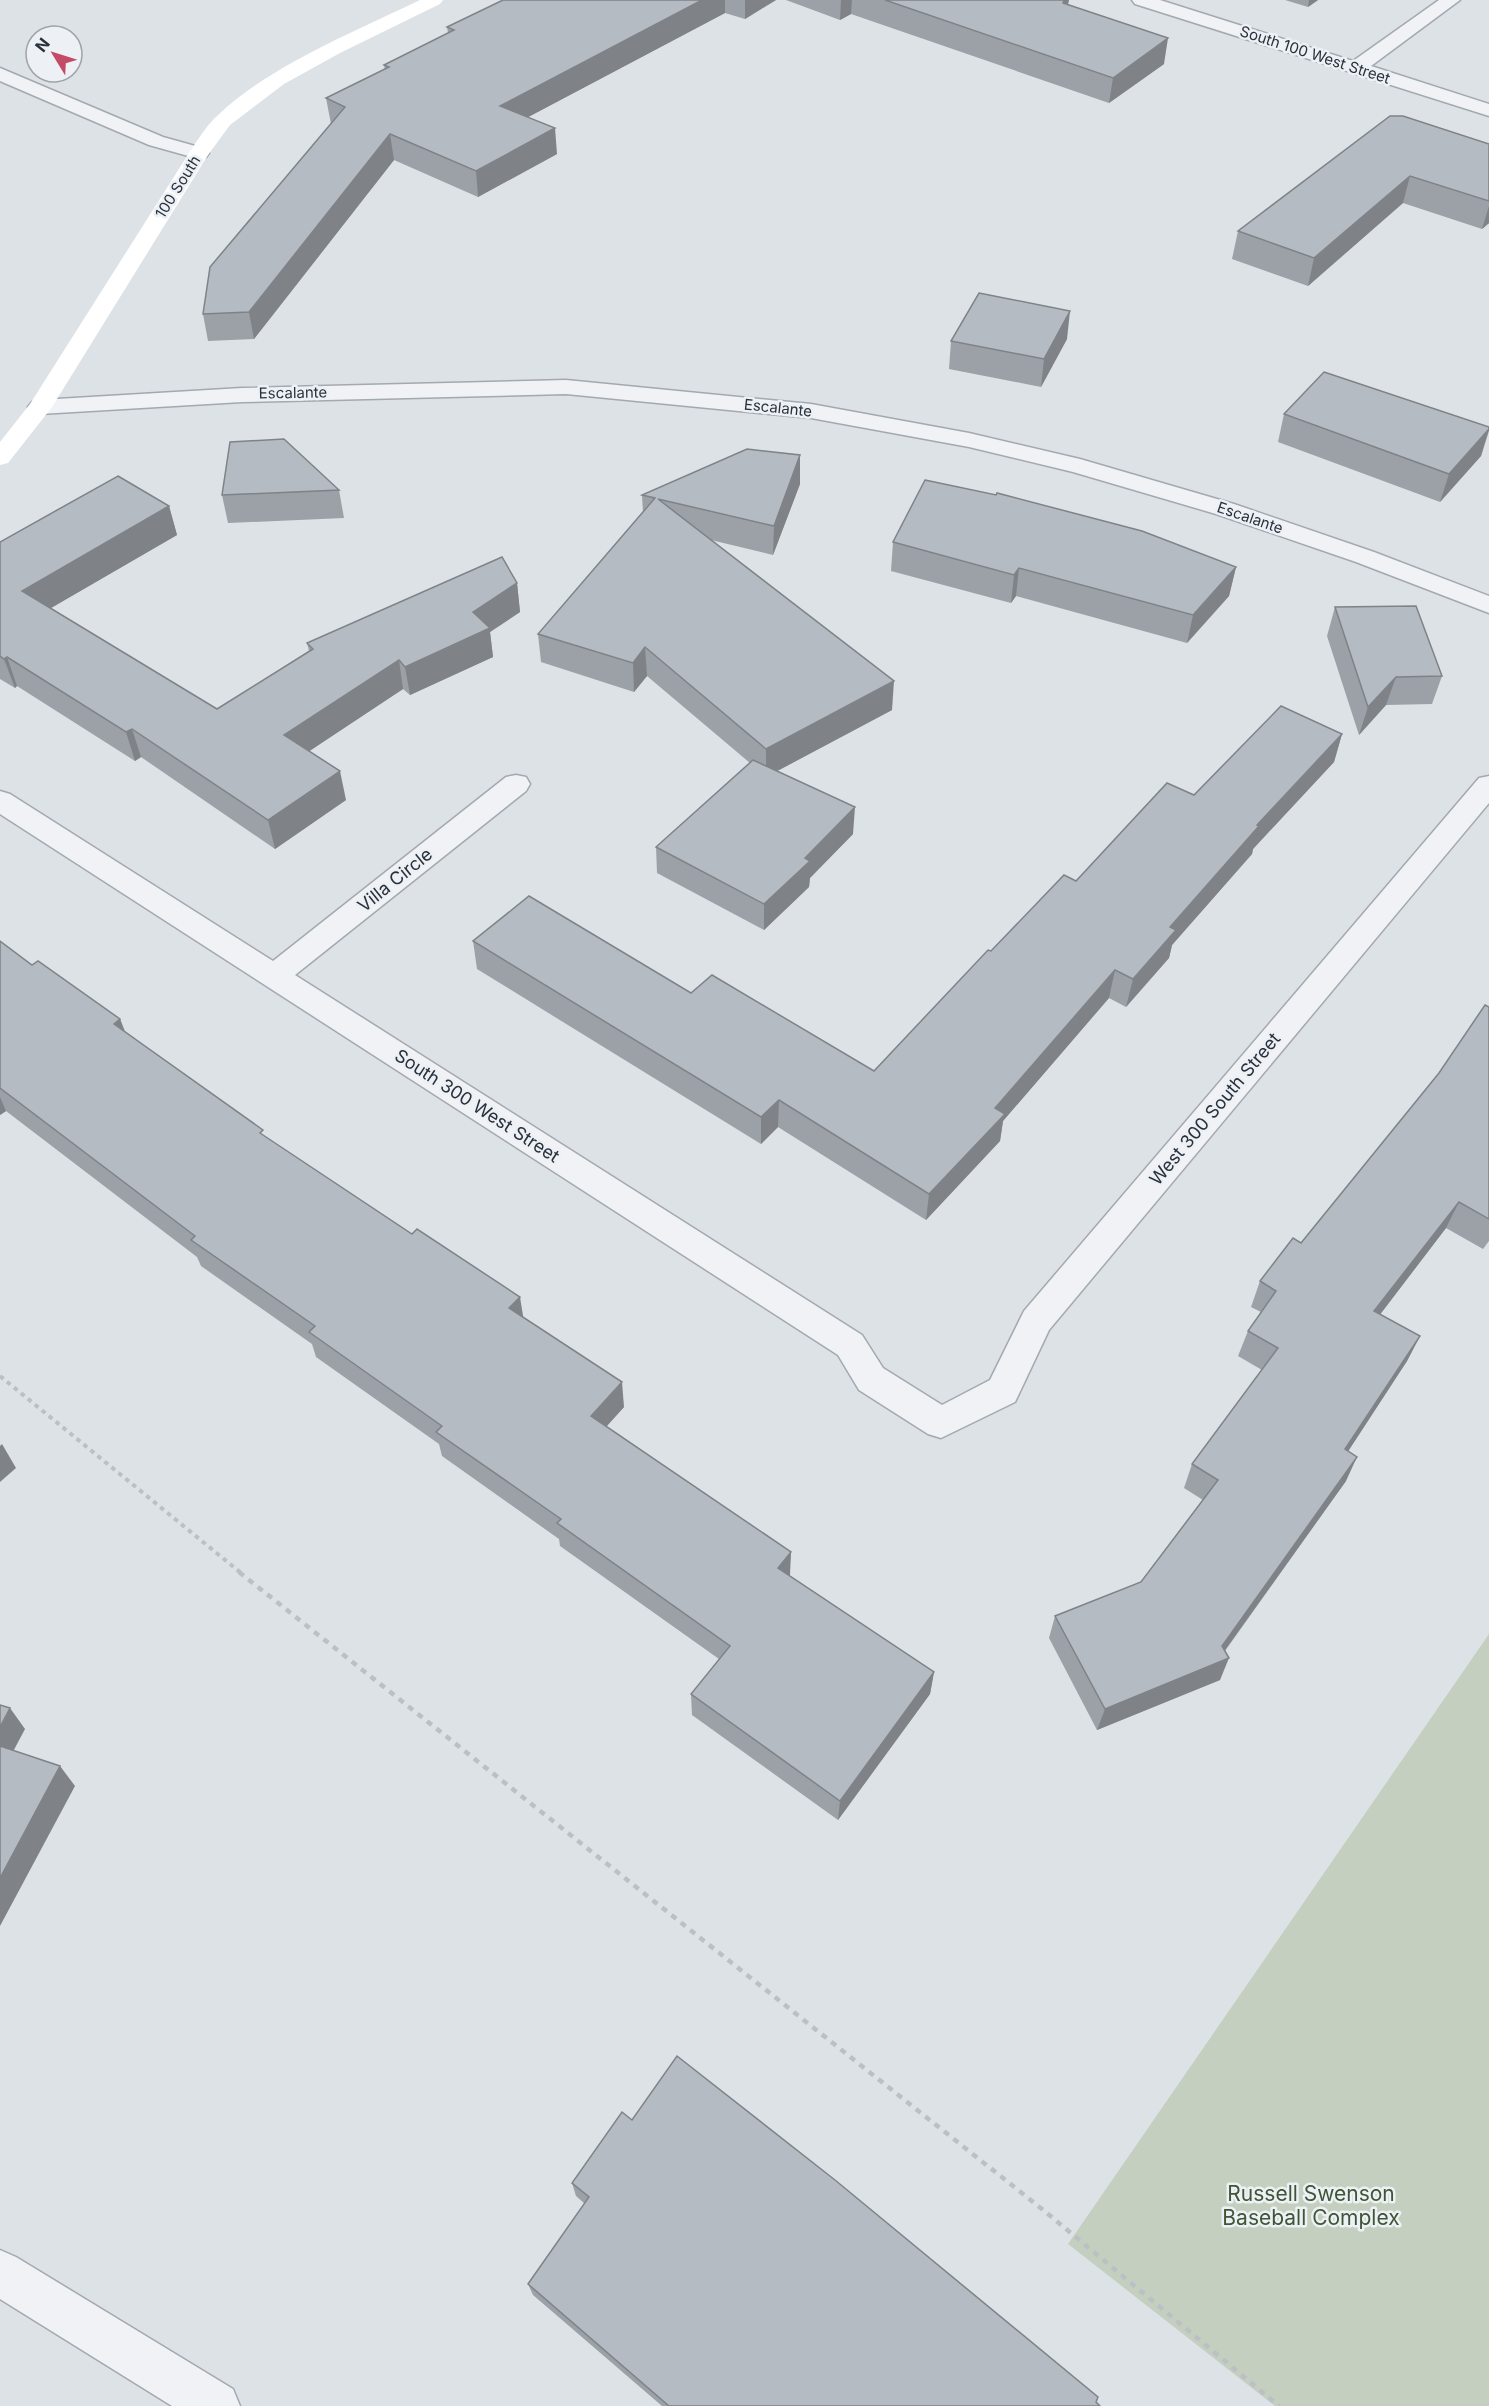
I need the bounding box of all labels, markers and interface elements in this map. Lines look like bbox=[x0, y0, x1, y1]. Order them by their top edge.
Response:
street label: South 100 West Street bbox=[1238, 21, 1393, 88]
north arrow bbox=[24, 24, 84, 84]
text: N bbox=[31, 34, 54, 56]
street label: 100 South bbox=[151, 152, 204, 222]
street label: Escalante bbox=[259, 382, 327, 403]
street label: Escalante bbox=[743, 394, 813, 421]
street label: Escalante bbox=[1215, 497, 1286, 538]
street label: Villa Circle bbox=[353, 843, 436, 916]
street label: West 300 South Street bbox=[1145, 1028, 1284, 1189]
street label: South 300 West Street bbox=[391, 1044, 564, 1167]
park label: Russell Swenson Baseball Complex bbox=[1222, 2181, 1400, 2230]

